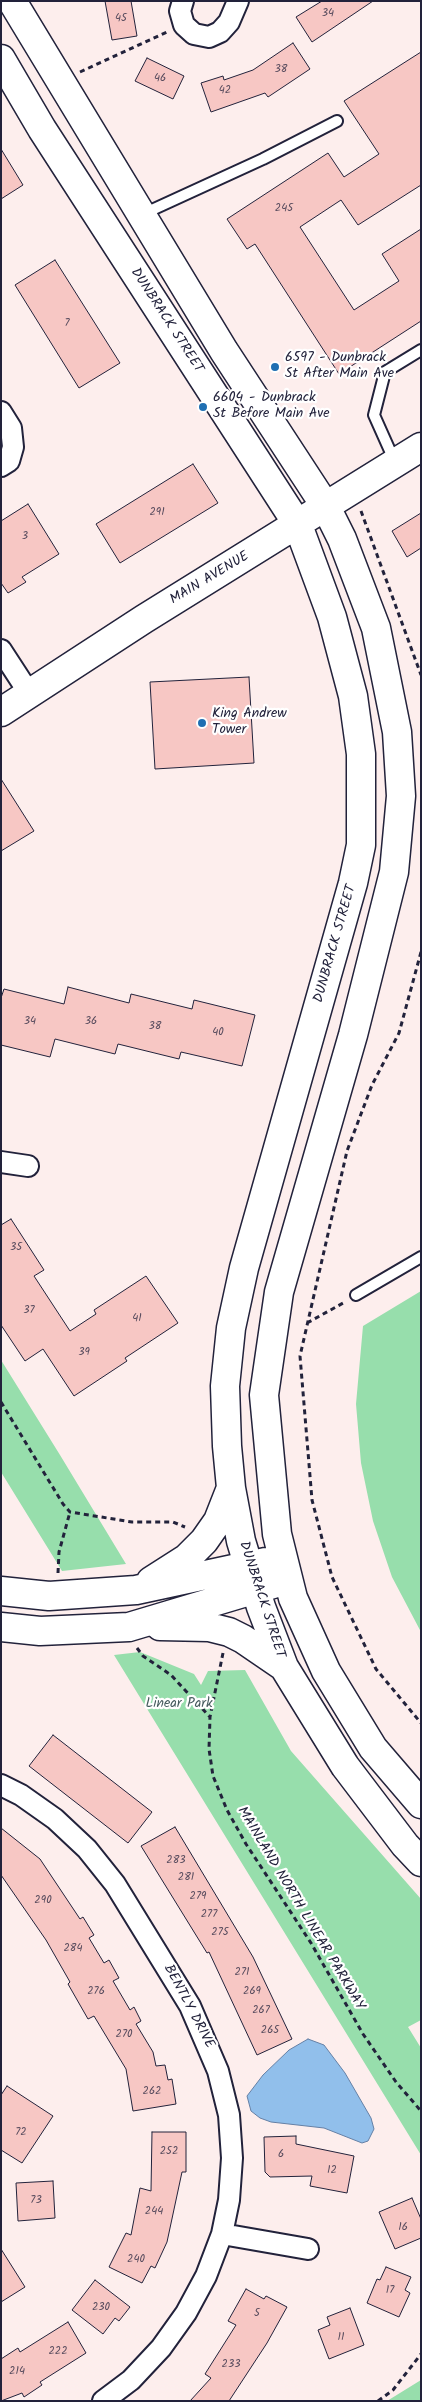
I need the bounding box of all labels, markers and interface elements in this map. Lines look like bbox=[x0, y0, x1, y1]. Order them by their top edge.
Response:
house number: 34 bbox=[322, 7, 334, 21]
house number: 45 bbox=[115, 12, 127, 26]
house number: 38 bbox=[275, 63, 287, 77]
house number: 46 bbox=[154, 72, 166, 86]
house number: 42 bbox=[219, 84, 231, 98]
house number: 245 bbox=[275, 202, 293, 216]
street label: DUNBRACK STREET bbox=[126, 265, 206, 377]
house number: 7 bbox=[64, 317, 70, 331]
place label: 6597 - Dunbrack St After Main Ave bbox=[285, 351, 394, 384]
marker: 6597 - Dunbrack St After Main Ave bbox=[269, 361, 281, 373]
place label: 6604 - Dunbrack St Before Main Ave bbox=[213, 391, 330, 424]
marker: 6604 - Dunbrack St Before Main Ave bbox=[197, 401, 209, 413]
house number: 291 bbox=[149, 506, 165, 520]
house number: 3 bbox=[22, 530, 28, 544]
street label: MAIN AVENUE bbox=[167, 549, 253, 609]
place label: King Andrew Tower bbox=[212, 707, 287, 740]
marker: King Andrew Tower bbox=[196, 717, 208, 729]
street label: DUNBRACK STREET bbox=[311, 883, 361, 1005]
house number: 34 bbox=[24, 1015, 36, 1029]
house number: 36 bbox=[85, 1015, 97, 1029]
house number: 38 bbox=[149, 1020, 161, 1034]
house number: 40 bbox=[212, 1026, 224, 1040]
house number: 35 bbox=[10, 1241, 22, 1255]
house number: 37 bbox=[23, 1304, 35, 1318]
house number: 41 bbox=[132, 1312, 142, 1326]
house number: 39 bbox=[78, 1346, 90, 1360]
street label: DUNBRACK STREET bbox=[234, 1540, 288, 1660]
park label: Linear Park bbox=[146, 1697, 212, 1713]
street label: MAINLAND NORTH LINEAR PARKWAY bbox=[232, 1804, 368, 2014]
house number: 283 bbox=[166, 1854, 186, 1868]
house number: 281 bbox=[178, 1871, 194, 1885]
house number: 279 bbox=[190, 1890, 206, 1904]
house number: 290 bbox=[34, 1894, 52, 1908]
house number: 277 bbox=[201, 1908, 217, 1922]
house number: 275 bbox=[211, 1926, 229, 1940]
house number: 284 bbox=[63, 1942, 83, 1956]
street label: BENTLY DRIVE bbox=[159, 1962, 217, 2052]
house number: 271 bbox=[235, 1966, 249, 1980]
house number: 276 bbox=[87, 1985, 105, 1999]
house number: 269 bbox=[243, 1985, 261, 1999]
house number: 267 bbox=[252, 2004, 270, 2018]
house number: 265 bbox=[261, 2024, 279, 2038]
house number: 270 bbox=[116, 2028, 132, 2042]
house number: 262 bbox=[143, 2085, 161, 2099]
house number: 72 bbox=[15, 2126, 27, 2140]
house number: 252 bbox=[160, 2145, 178, 2159]
house number: 6 bbox=[278, 2148, 284, 2162]
house number: 12 bbox=[327, 2164, 337, 2178]
house number: 73 bbox=[30, 2194, 42, 2208]
house number: 244 bbox=[145, 2205, 163, 2219]
house number: 16 bbox=[398, 2221, 408, 2235]
house number: 240 bbox=[127, 2253, 145, 2267]
house number: 17 bbox=[386, 2284, 394, 2298]
house number: 230 bbox=[92, 2301, 110, 2315]
house number: 5 bbox=[254, 2307, 260, 2321]
house number: 11 bbox=[338, 2331, 344, 2345]
house number: 222 bbox=[48, 2345, 68, 2359]
house number: 233 bbox=[222, 2358, 240, 2372]
house number: 214 bbox=[9, 2365, 25, 2379]

